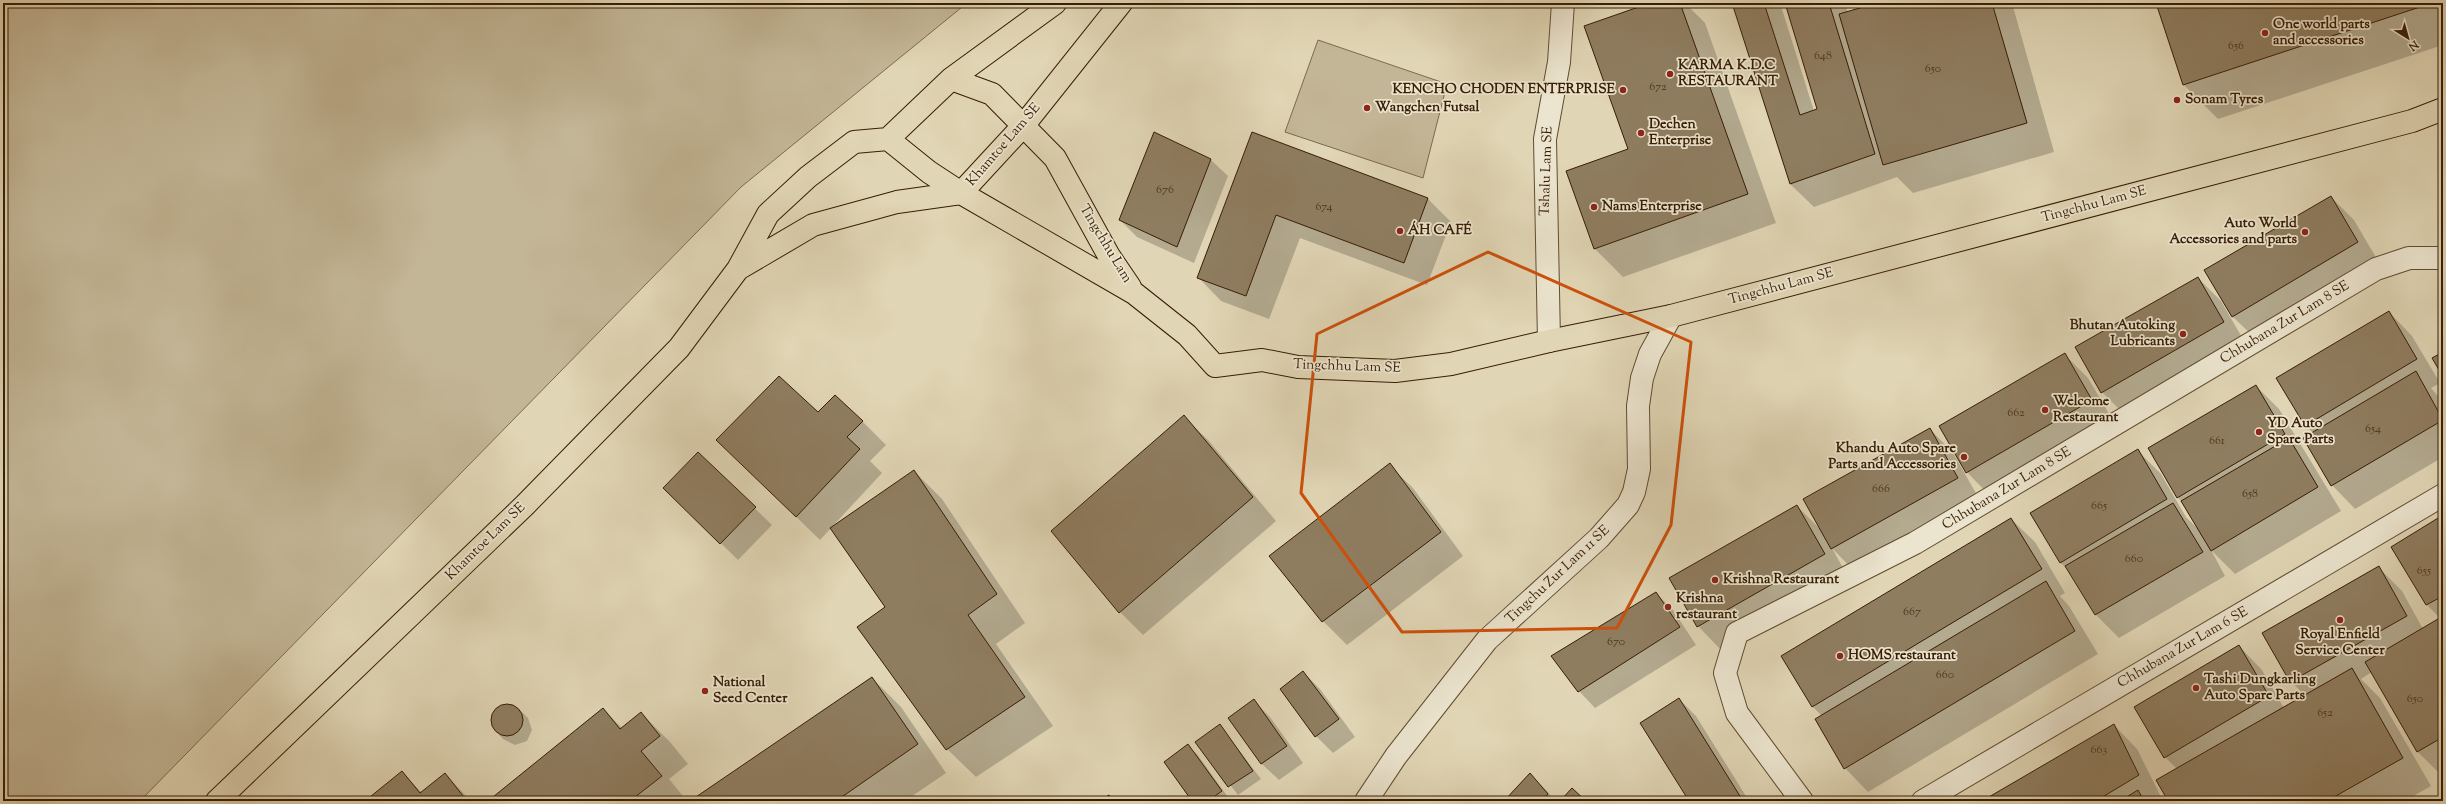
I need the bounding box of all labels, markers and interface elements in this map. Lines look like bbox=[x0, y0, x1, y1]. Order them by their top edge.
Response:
place label: One world parts and accessories bbox=[2273, 15, 2370, 51]
north arrow bbox=[2388, 18, 2428, 58]
marker: One world parts and accessories bbox=[2260, 28, 2270, 38]
text: N bbox=[2405, 36, 2423, 54]
house number: 656 bbox=[2228, 37, 2244, 55]
house number: 648 bbox=[1814, 47, 1832, 65]
place label: KARMA K.D.C RESTAURANT bbox=[1678, 56, 1778, 92]
house number: 650 bbox=[1925, 60, 1941, 78]
marker: KARMA K.D.C RESTAURANT bbox=[1665, 69, 1675, 79]
house number: 672 bbox=[1649, 78, 1667, 96]
place label: KENCHO CHODEN ENTERPRISE bbox=[1393, 80, 1616, 100]
marker: KENCHO CHODEN ENTERPRISE bbox=[1618, 85, 1628, 95]
place label: Sonam Tyres bbox=[2185, 90, 2264, 110]
marker: Sonam Tyres bbox=[2172, 95, 2182, 105]
place label: Wangchen Futsal bbox=[1375, 98, 1480, 118]
street label: Khamtoe Lam SE bbox=[962, 99, 1046, 191]
marker: Wangchen Futsal bbox=[1362, 103, 1372, 113]
place label: Dechen Enterprise bbox=[1649, 115, 1712, 151]
street label: Tshalu Lam SE bbox=[1535, 125, 1559, 216]
marker: Dechen Enterprise bbox=[1636, 128, 1646, 138]
house number: 676 bbox=[1156, 181, 1174, 199]
street label: Tingchhu Lam SE bbox=[2039, 181, 2149, 229]
place label: Nams Enterprise bbox=[1602, 197, 1702, 217]
house number: 674 bbox=[1315, 198, 1333, 216]
street label: Tingchhu Lam bbox=[1074, 201, 1136, 287]
marker: Nams Enterprise bbox=[1589, 202, 1599, 212]
place label: Auto World Accessories and parts bbox=[2169, 214, 2297, 250]
place label: ÁH CAFÉ bbox=[1408, 220, 1472, 241]
marker: ÁH CAFÉ bbox=[1395, 226, 1405, 236]
marker: Auto World Accessories and parts bbox=[2300, 227, 2310, 237]
street label: Tingchhu Lam SE bbox=[1726, 263, 1836, 311]
street label: Chhubana Zur Lam 8 SE bbox=[2217, 276, 2354, 370]
place label: Bhutan Autoking Lubricants bbox=[2070, 316, 2175, 352]
marker: Bhutan Autoking Lubricants bbox=[2178, 329, 2188, 339]
street label: Tingchhu Lam SE bbox=[1293, 355, 1402, 379]
place label: Welcome Restaurant bbox=[2053, 392, 2119, 428]
house number: 662 bbox=[2007, 404, 2025, 422]
marker: Welcome Restaurant bbox=[2040, 405, 2050, 415]
place label: YD Auto Spare Parts bbox=[2267, 414, 2334, 450]
house number: 654 bbox=[2365, 420, 2381, 438]
marker: YD Auto Spare Parts bbox=[2254, 427, 2264, 437]
house number: 661 bbox=[2209, 432, 2225, 450]
place label: Khandu Auto Spare Parts and Accessories bbox=[1828, 439, 1956, 475]
street label: Chhubana Zur Lam 8 SE bbox=[1939, 442, 2076, 536]
marker: Khandu Auto Spare Parts and Accessories bbox=[1959, 452, 1969, 462]
house number: 666 bbox=[1872, 480, 1890, 498]
house number: 658 bbox=[2242, 485, 2258, 503]
house number: 665 bbox=[2091, 497, 2107, 515]
street label: Khamtoe Lam SE bbox=[441, 498, 531, 585]
street label: Tingchu Zur Lam 11 SE bbox=[1501, 521, 1615, 629]
house number: 660 bbox=[2125, 550, 2143, 568]
house number: 655 bbox=[2417, 562, 2431, 580]
place label: Krishna Restaurant bbox=[1723, 570, 1839, 590]
marker: Krishna Restaurant bbox=[1710, 575, 1720, 585]
place label: Krishna restaurant bbox=[1676, 589, 1737, 625]
marker: Krishna restaurant bbox=[1663, 602, 1673, 612]
street label: Chhubana Zur Lam 6 SE bbox=[2114, 602, 2252, 694]
house number: 667 bbox=[1903, 603, 1921, 621]
marker: Royal Enfield Service Center bbox=[2335, 615, 2345, 625]
place label: Royal Enfield Service Center bbox=[2295, 625, 2385, 661]
house number: 670 bbox=[1607, 633, 1625, 651]
place label: HOMS restaurant bbox=[1848, 646, 1956, 666]
marker: HOMS restaurant bbox=[1835, 651, 1845, 661]
house number: 660 bbox=[1936, 666, 1954, 684]
place label: Tashi Dungkarling Auto Spare Parts bbox=[2204, 670, 2316, 706]
place label: National Seed Center bbox=[713, 673, 788, 709]
marker: Tashi Dungkarling Auto Spare Parts bbox=[2191, 683, 2201, 693]
marker: National Seed Center bbox=[700, 686, 710, 696]
house number: 650 bbox=[2407, 690, 2423, 708]
house number: 652 bbox=[2317, 704, 2333, 722]
house number: 663 bbox=[2091, 741, 2108, 759]

